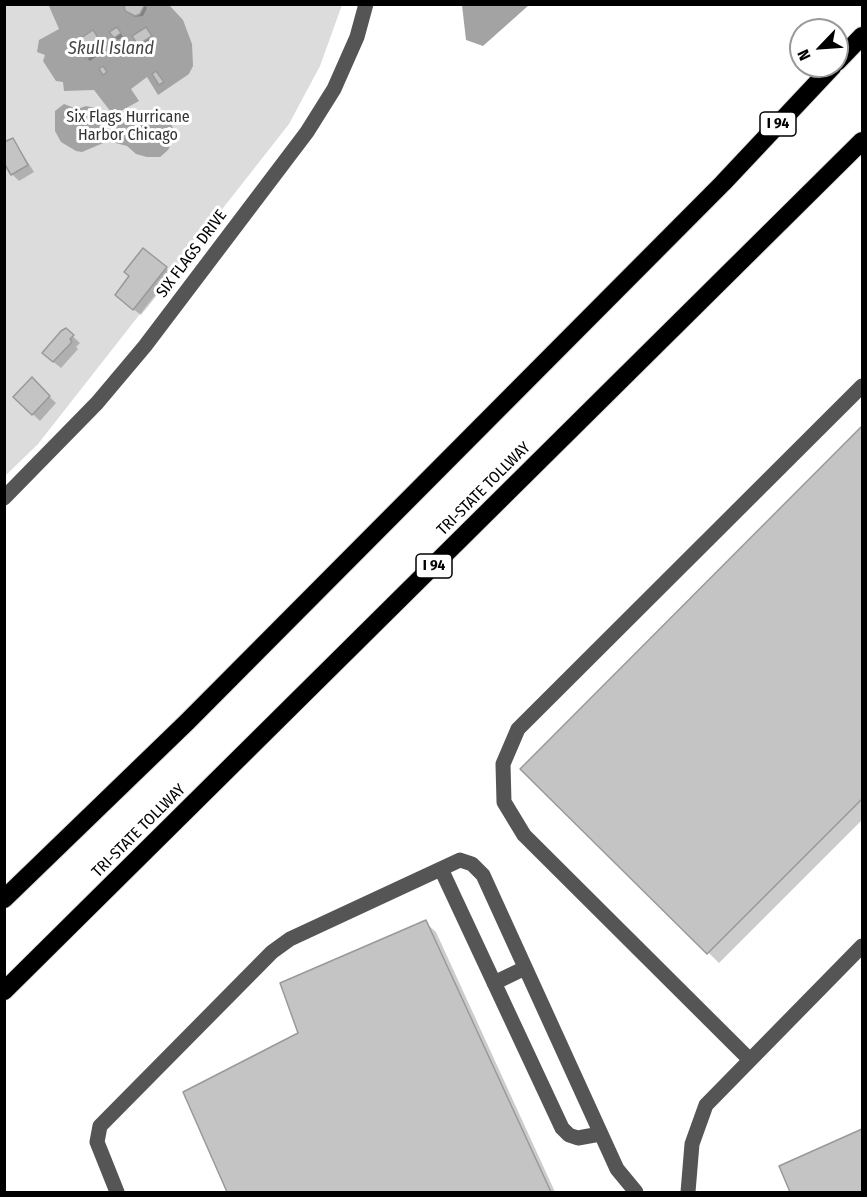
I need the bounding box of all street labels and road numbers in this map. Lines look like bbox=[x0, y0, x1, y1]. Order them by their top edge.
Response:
road number: I 94 bbox=[760, 112, 796, 136]
street label: SIX FLAGS DRIVE bbox=[153, 206, 231, 302]
street label: TRI-STATE TOLLWAY bbox=[433, 438, 535, 540]
road number: I 94 bbox=[416, 554, 452, 578]
street label: TRI-STATE TOLLWAY bbox=[88, 780, 190, 882]

